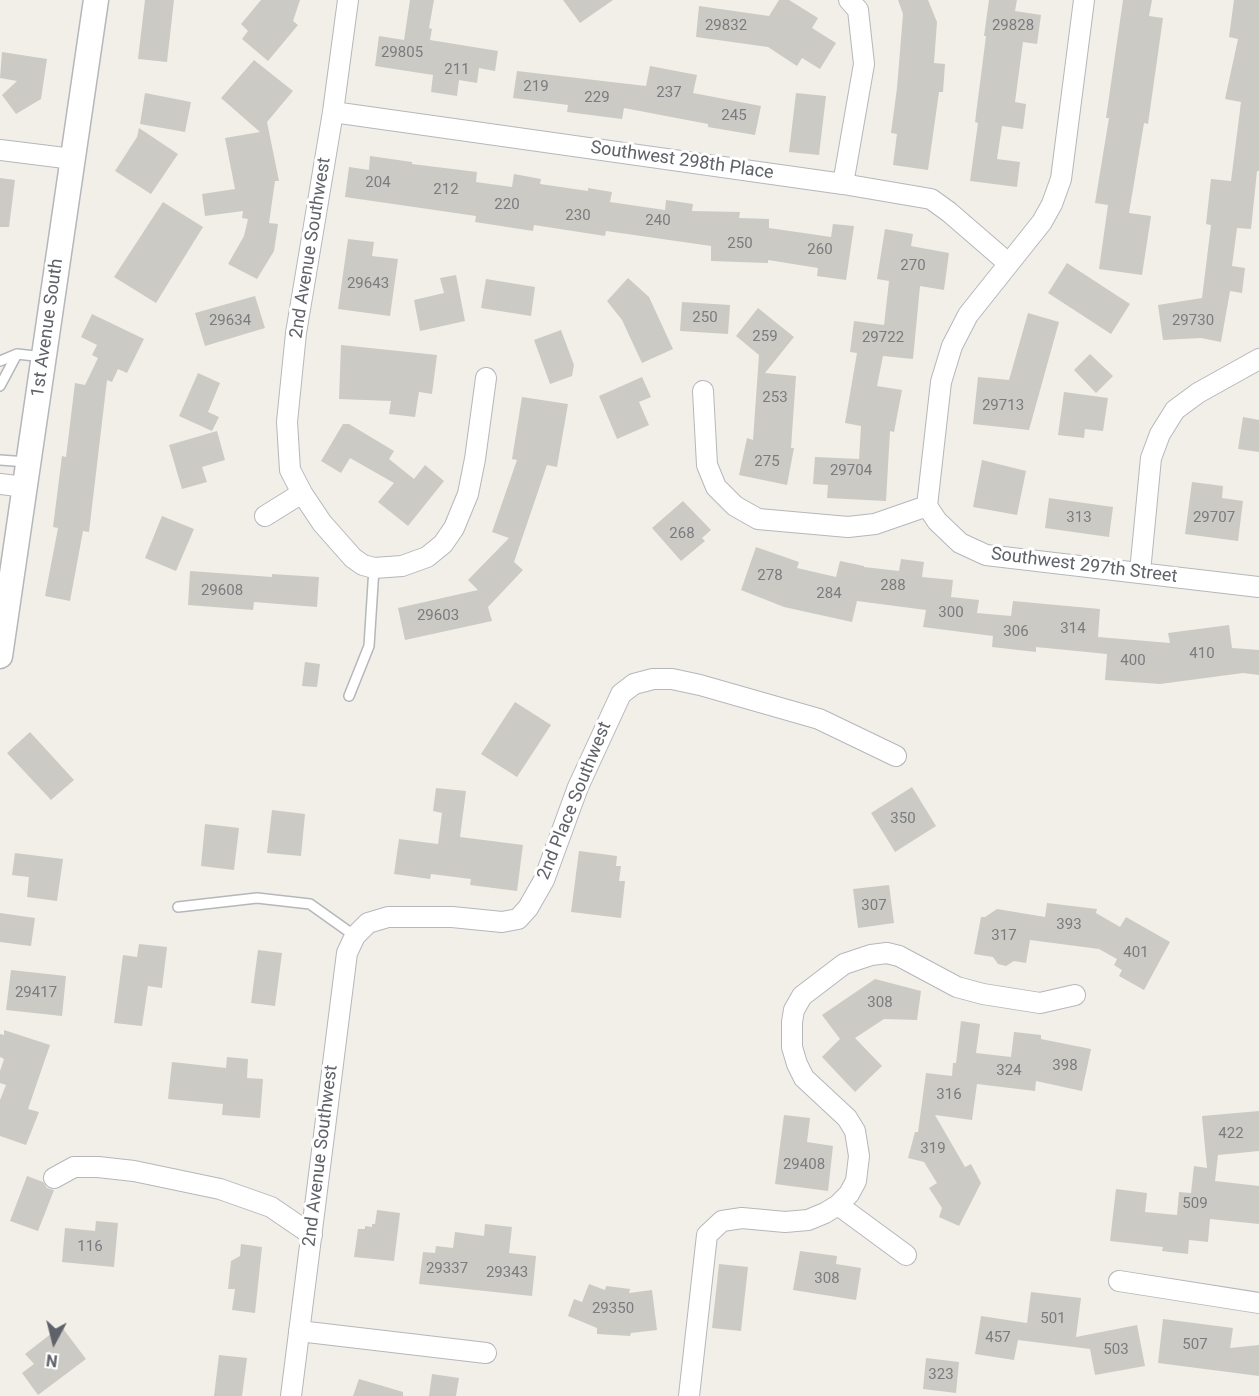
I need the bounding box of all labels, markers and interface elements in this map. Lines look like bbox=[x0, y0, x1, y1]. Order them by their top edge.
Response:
house number: 29832 bbox=[705, 17, 747, 35]
house number: 29828 bbox=[992, 17, 1034, 35]
house number: 29805 bbox=[381, 44, 423, 62]
house number: 211 bbox=[444, 61, 470, 79]
house number: 219 bbox=[523, 78, 549, 96]
house number: 237 bbox=[656, 84, 682, 102]
house number: 229 bbox=[584, 89, 610, 107]
house number: 245 bbox=[721, 107, 747, 125]
street label: Southwest 298th Place bbox=[589, 137, 775, 185]
street label: 2nd Avenue Southwest bbox=[286, 156, 336, 340]
house number: 204 bbox=[365, 174, 391, 192]
house number: 212 bbox=[433, 181, 459, 199]
house number: 220 bbox=[494, 196, 520, 214]
house number: 230 bbox=[565, 207, 591, 225]
house number: 240 bbox=[645, 212, 671, 230]
house number: 250 bbox=[727, 235, 753, 253]
house number: 260 bbox=[807, 241, 833, 259]
street label: 1st Avenue South bbox=[28, 257, 68, 399]
house number: 270 bbox=[900, 257, 926, 275]
house number: 29643 bbox=[347, 275, 389, 293]
house number: 250 bbox=[692, 309, 718, 327]
house number: 29634 bbox=[209, 312, 251, 330]
house number: 29730 bbox=[1172, 312, 1214, 330]
house number: 259 bbox=[752, 328, 778, 346]
house number: 29722 bbox=[862, 329, 904, 347]
house number: 253 bbox=[762, 389, 788, 407]
house number: 29713 bbox=[982, 397, 1024, 415]
house number: 275 bbox=[754, 453, 780, 471]
house number: 29704 bbox=[830, 462, 872, 480]
house number: 313 bbox=[1066, 509, 1092, 527]
house number: 29707 bbox=[1193, 509, 1235, 527]
house number: 268 bbox=[669, 525, 695, 543]
street label: Southwest 297th Street bbox=[990, 544, 1178, 588]
house number: 278 bbox=[757, 567, 783, 585]
house number: 288 bbox=[880, 577, 906, 595]
house number: 29608 bbox=[201, 582, 243, 600]
house number: 284 bbox=[816, 585, 842, 603]
house number: 300 bbox=[938, 604, 964, 622]
house number: 29603 bbox=[417, 607, 459, 625]
house number: 314 bbox=[1060, 620, 1086, 638]
house number: 306 bbox=[1003, 623, 1029, 641]
house number: 410 bbox=[1189, 645, 1215, 663]
house number: 400 bbox=[1120, 652, 1146, 670]
street label: 2nd Place Southwest bbox=[533, 719, 617, 883]
house number: 350 bbox=[890, 810, 916, 828]
house number: 307 bbox=[861, 897, 887, 915]
house number: 393 bbox=[1056, 916, 1082, 934]
house number: 317 bbox=[991, 927, 1017, 945]
house number: 401 bbox=[1123, 944, 1149, 962]
house number: 29417 bbox=[15, 984, 57, 1002]
house number: 308 bbox=[867, 994, 893, 1012]
house number: 398 bbox=[1052, 1057, 1078, 1075]
house number: 324 bbox=[996, 1062, 1022, 1080]
street label: 2nd Avenue Southwest bbox=[299, 1064, 343, 1248]
house number: 316 bbox=[936, 1086, 962, 1104]
house number: 422 bbox=[1218, 1125, 1244, 1143]
house number: 319 bbox=[920, 1140, 946, 1158]
house number: 29408 bbox=[783, 1156, 825, 1174]
house number: 509 bbox=[1182, 1195, 1208, 1213]
house number: 116 bbox=[77, 1238, 103, 1256]
house number: 29337 bbox=[426, 1260, 468, 1278]
house number: 29343 bbox=[486, 1264, 528, 1282]
house number: 308 bbox=[814, 1270, 840, 1288]
house number: 29350 bbox=[592, 1300, 634, 1318]
house number: 501 bbox=[1040, 1310, 1066, 1328]
north arrow bbox=[24, 1312, 84, 1372]
house number: 457 bbox=[985, 1329, 1011, 1347]
house number: 507 bbox=[1182, 1336, 1208, 1354]
house number: 503 bbox=[1103, 1341, 1129, 1359]
text: N bbox=[45, 1350, 59, 1370]
house number: 323 bbox=[928, 1366, 954, 1384]

